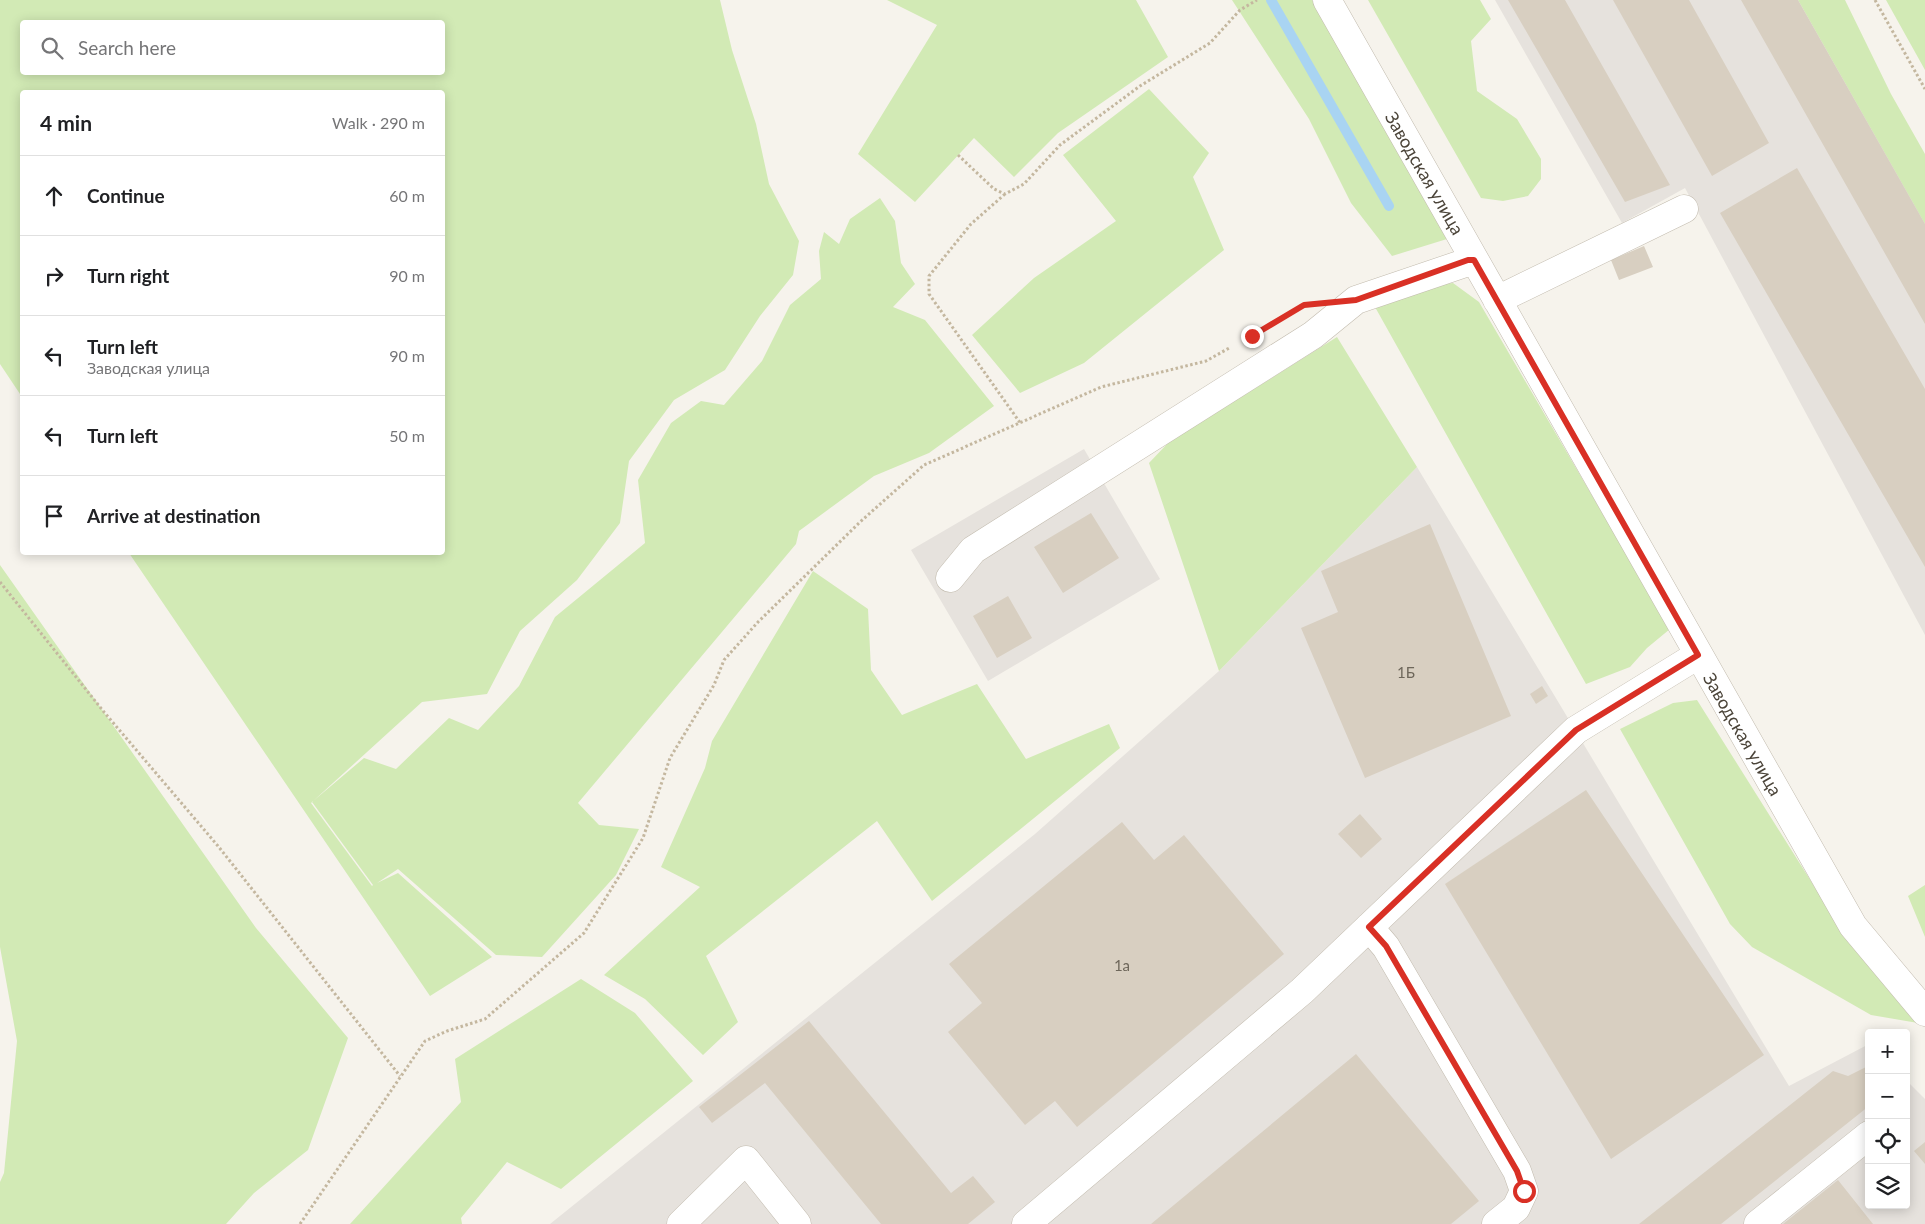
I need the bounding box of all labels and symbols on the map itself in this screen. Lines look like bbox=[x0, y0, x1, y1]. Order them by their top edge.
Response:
street label: Заводская улица bbox=[1381, 108, 1469, 238]
route end bbox=[1241, 325, 1264, 348]
house number: 1Б bbox=[1397, 663, 1415, 681]
street label: Заводская улица bbox=[1699, 669, 1787, 799]
house number: 1а bbox=[1114, 956, 1130, 974]
route start bbox=[1513, 1180, 1536, 1203]

